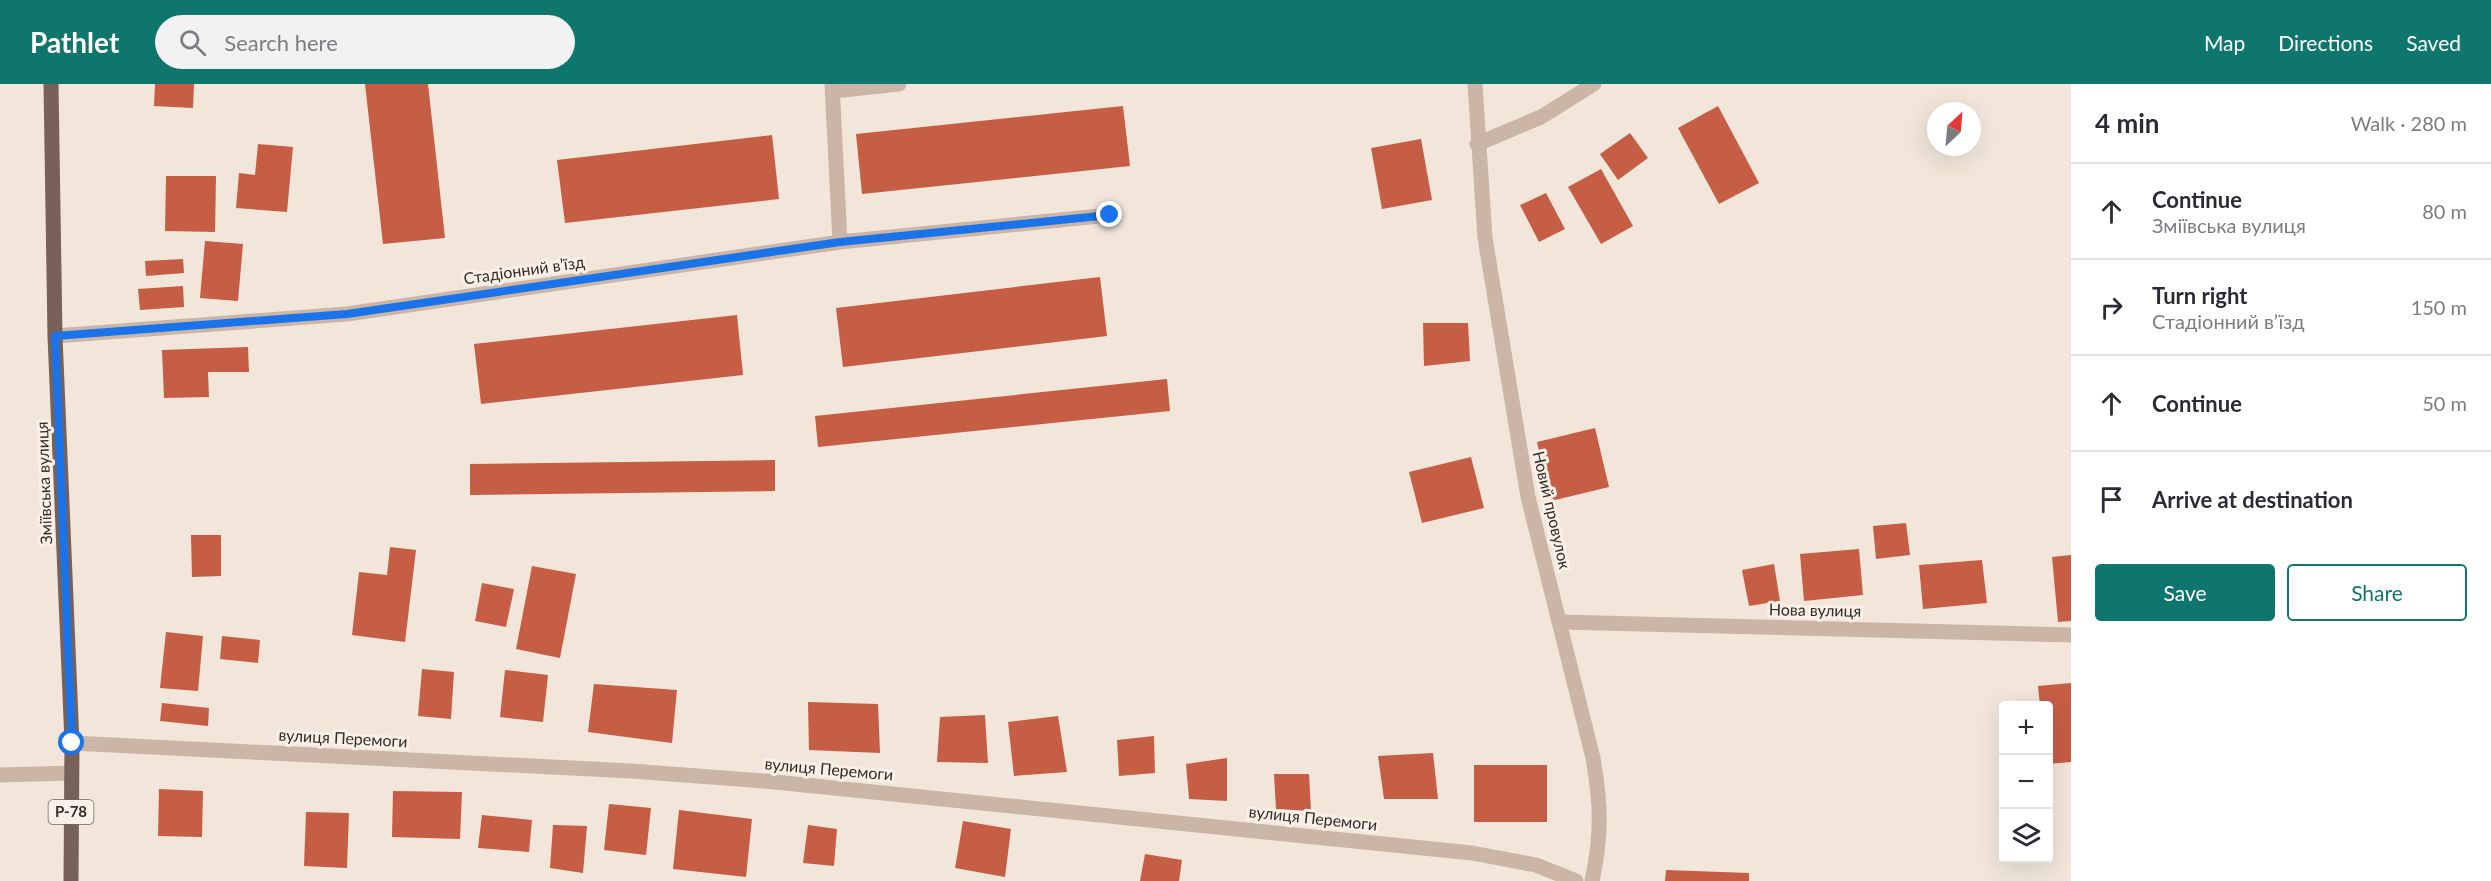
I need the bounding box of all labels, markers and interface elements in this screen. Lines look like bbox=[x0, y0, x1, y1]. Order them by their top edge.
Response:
search box bbox=[155, 15, 575, 69]
text: Pathlet bbox=[30, 25, 119, 59]
icon: search bbox=[176, 26, 209, 59]
text: Search here bbox=[224, 29, 338, 56]
text: Map bbox=[2204, 30, 2245, 55]
text: Directions bbox=[2278, 30, 2373, 55]
text: Saved bbox=[2406, 30, 2461, 55]
north arrow bbox=[1927, 102, 1981, 156]
text: 4 min bbox=[2095, 107, 2159, 139]
text: Walk · 280 m bbox=[2351, 111, 2467, 135]
text: Continue bbox=[2152, 186, 2242, 213]
icon: ahead bbox=[2095, 195, 2128, 228]
text: 80 m bbox=[2422, 199, 2467, 223]
route end bbox=[1096, 201, 1122, 227]
text: Зміївська вулиця bbox=[2152, 213, 2306, 237]
street label: Стадіонний в’їзд bbox=[462, 252, 586, 287]
text: Turn right bbox=[2152, 282, 2247, 309]
icon: right bbox=[2095, 291, 2128, 324]
text: 150 m bbox=[2411, 295, 2467, 319]
text: Стадіонний в’їзд bbox=[2152, 309, 2305, 333]
icon: ahead bbox=[2095, 387, 2128, 420]
text: Continue bbox=[2152, 390, 2242, 417]
text: 50 m bbox=[2422, 391, 2467, 415]
street label: Зміївська вулиця bbox=[32, 421, 55, 545]
street label: Новий провулок bbox=[1530, 449, 1575, 571]
icon: arrive bbox=[2095, 483, 2128, 516]
text: Arrive at destination bbox=[2152, 486, 2353, 513]
button: Save bbox=[2095, 564, 2275, 621]
button: Share bbox=[2287, 564, 2467, 621]
street label: Нова вулиця bbox=[1769, 599, 1861, 620]
map controls bbox=[1999, 701, 2053, 863]
button: + bbox=[1999, 701, 2053, 755]
street label: вулиця Перемоги bbox=[278, 725, 408, 750]
route start bbox=[58, 729, 84, 755]
street label: вулиця Перемоги bbox=[764, 753, 894, 784]
button: − bbox=[1999, 755, 2053, 809]
road number: Р-78 bbox=[48, 800, 94, 824]
street label: вулиця Перемоги bbox=[1248, 801, 1378, 834]
button: layers bbox=[1999, 809, 2053, 863]

